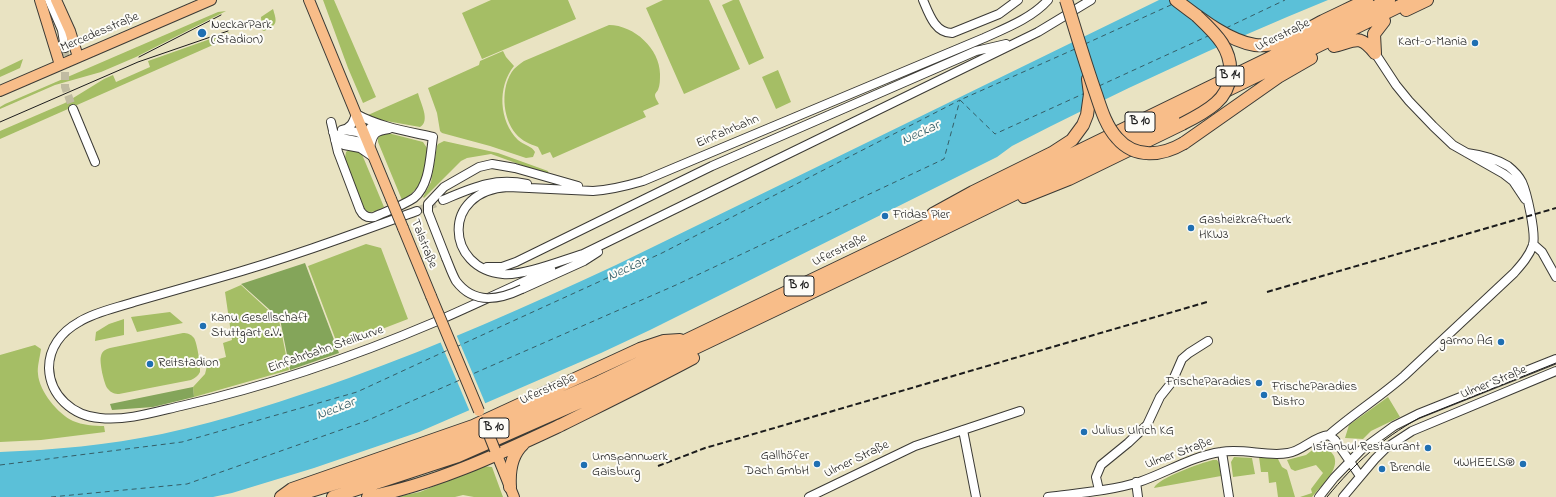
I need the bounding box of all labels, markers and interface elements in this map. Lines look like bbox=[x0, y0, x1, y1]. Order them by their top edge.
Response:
street label: Mercedesstraße bbox=[58, 9, 142, 57]
street label: Uferstraße bbox=[1253, 16, 1313, 56]
place label: NeckarPark (Stadion) bbox=[211, 18, 272, 49]
marker: NeckarPark (Stadion) bbox=[196, 27, 208, 39]
place label: Kart-o-Mania bbox=[1398, 35, 1467, 51]
marker: Kart-o-Mania bbox=[1470, 38, 1480, 48]
road number: B 14 bbox=[1216, 66, 1244, 86]
street label: Einfahrbahn bbox=[694, 112, 762, 152]
road number: B 10 bbox=[1125, 112, 1155, 132]
water label: Neckar bbox=[899, 118, 943, 150]
place label: Fridas Pier bbox=[893, 208, 950, 224]
marker: Fridas Pier bbox=[880, 211, 890, 221]
place label: Gasheizkraftwerk HKW3 bbox=[1199, 213, 1291, 244]
street label: Talstraße bbox=[406, 217, 440, 271]
marker: Gasheizkraftwerk HKW3 bbox=[1186, 223, 1196, 233]
street label: Uferstraße bbox=[810, 231, 870, 271]
water label: Neckar bbox=[605, 254, 649, 286]
road number: B 10 bbox=[784, 276, 814, 296]
place label: Kanu Gesellschaft Stuttgart e.V. bbox=[211, 311, 308, 342]
marker: Kanu Gesellschaft Stuttgart e.V. bbox=[198, 321, 208, 331]
street label: Einfahrbahn Steilkurve bbox=[266, 323, 386, 377]
place label: garmo AG bbox=[1440, 334, 1493, 350]
marker: garmo AG bbox=[1496, 337, 1506, 347]
place label: Reitstadion bbox=[158, 356, 219, 372]
marker: Reitstadion bbox=[145, 359, 155, 369]
street label: Ulmer Straße bbox=[1459, 363, 1529, 403]
street label: Uferstraße bbox=[518, 371, 578, 409]
place label: FrischeParadies bbox=[1166, 375, 1251, 391]
marker: FrischeParadies bbox=[1254, 378, 1264, 388]
place label: FrischeParadies Bistro bbox=[1272, 380, 1357, 411]
marker: FrischeParadies Bistro bbox=[1259, 390, 1269, 400]
water label: Neckar bbox=[314, 395, 358, 425]
road number: B 10 bbox=[479, 418, 509, 438]
place label: Julius Ulrich KG bbox=[1092, 424, 1174, 440]
marker: Julius Ulrich KG bbox=[1079, 427, 1089, 437]
street label: Ulmer Straße bbox=[1143, 435, 1215, 473]
street label: Ulmer Straße bbox=[822, 438, 892, 482]
place label: Istanbul Restaurant bbox=[1313, 440, 1420, 456]
marker: Istanbul Restaurant bbox=[1423, 443, 1433, 453]
place label: Gallhöfer Dach GmbH bbox=[745, 449, 809, 480]
place label: Umspannwerk Gaisburg bbox=[592, 450, 668, 481]
place label: 4WHEELS® bbox=[1454, 456, 1515, 472]
marker: Gallhöfer Dach GmbH bbox=[812, 459, 822, 469]
marker: 4WHEELS® bbox=[1518, 459, 1528, 469]
marker: Umspannwerk Gaisburg bbox=[579, 460, 589, 470]
place label: Brendle bbox=[1390, 461, 1430, 477]
marker: Brendle bbox=[1377, 464, 1387, 474]

